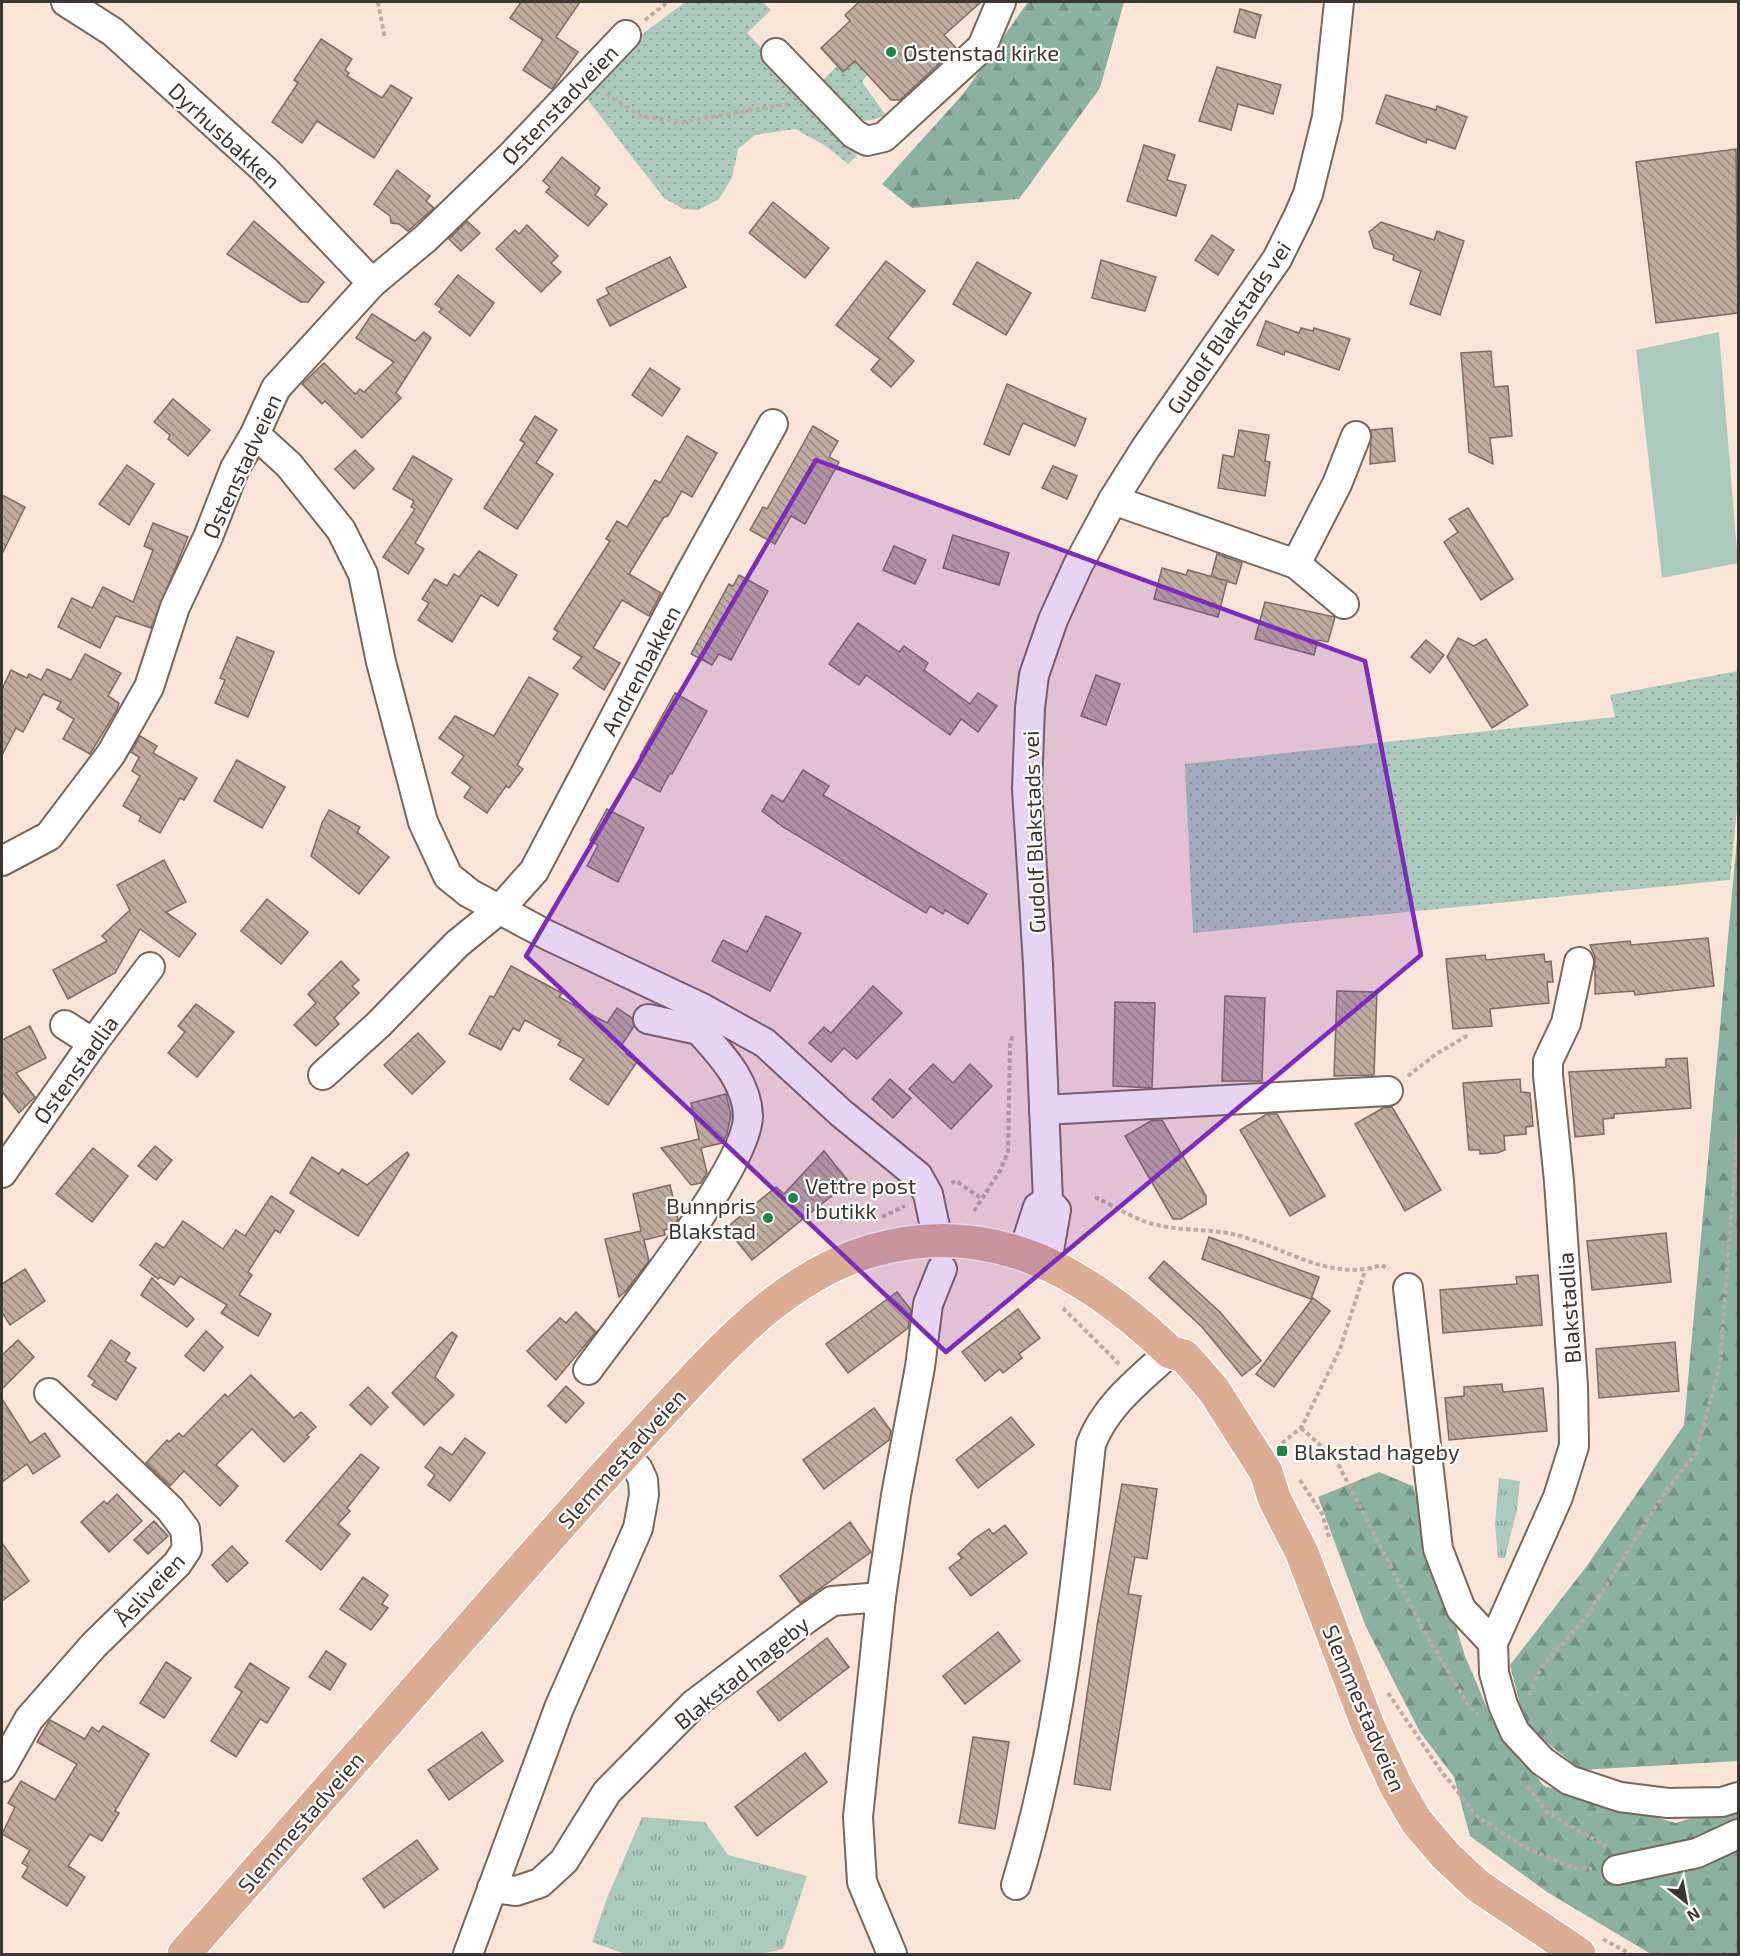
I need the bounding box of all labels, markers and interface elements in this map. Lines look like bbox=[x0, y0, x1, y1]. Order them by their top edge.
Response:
street label: Østenstadveien bbox=[495, 39, 623, 169]
place label: Østenstad kirke bbox=[903, 39, 1059, 65]
marker: Østenstad kirke bbox=[884, 45, 898, 59]
street label: Dyrhusbakken bbox=[164, 77, 286, 193]
street label: Gudolf Blakstads vei bbox=[1161, 236, 1295, 418]
street label: Østenstadveien bbox=[196, 390, 286, 542]
street label: Andrenbakken bbox=[595, 601, 685, 739]
street label: Gudolf Blakstads vei bbox=[1016, 730, 1050, 934]
street label: Østenstadlia bbox=[27, 1010, 123, 1128]
place label: Vettre post i butikk bbox=[805, 1172, 916, 1223]
marker: Vettre post i butikk bbox=[786, 1191, 800, 1205]
place label: Bunnpris Blakstad bbox=[666, 1192, 756, 1243]
marker: Bunnpris Blakstad bbox=[761, 1211, 775, 1225]
street label: Blakstadlia bbox=[1551, 1251, 1585, 1365]
street label: Slemmestadveien bbox=[552, 1383, 690, 1533]
place label: Blakstad hageby bbox=[1294, 1438, 1460, 1464]
marker: Blakstad hageby bbox=[1275, 1444, 1289, 1458]
street label: Åsliveien bbox=[109, 1547, 189, 1631]
street label: Blakstad hageby bbox=[668, 1610, 814, 1734]
street label: Slemmestadveien bbox=[1318, 1621, 1412, 1795]
street label: Slemmestadveien bbox=[232, 1746, 368, 1898]
north arrow bbox=[1656, 1872, 1716, 1932]
text: N bbox=[1684, 1904, 1704, 1926]

